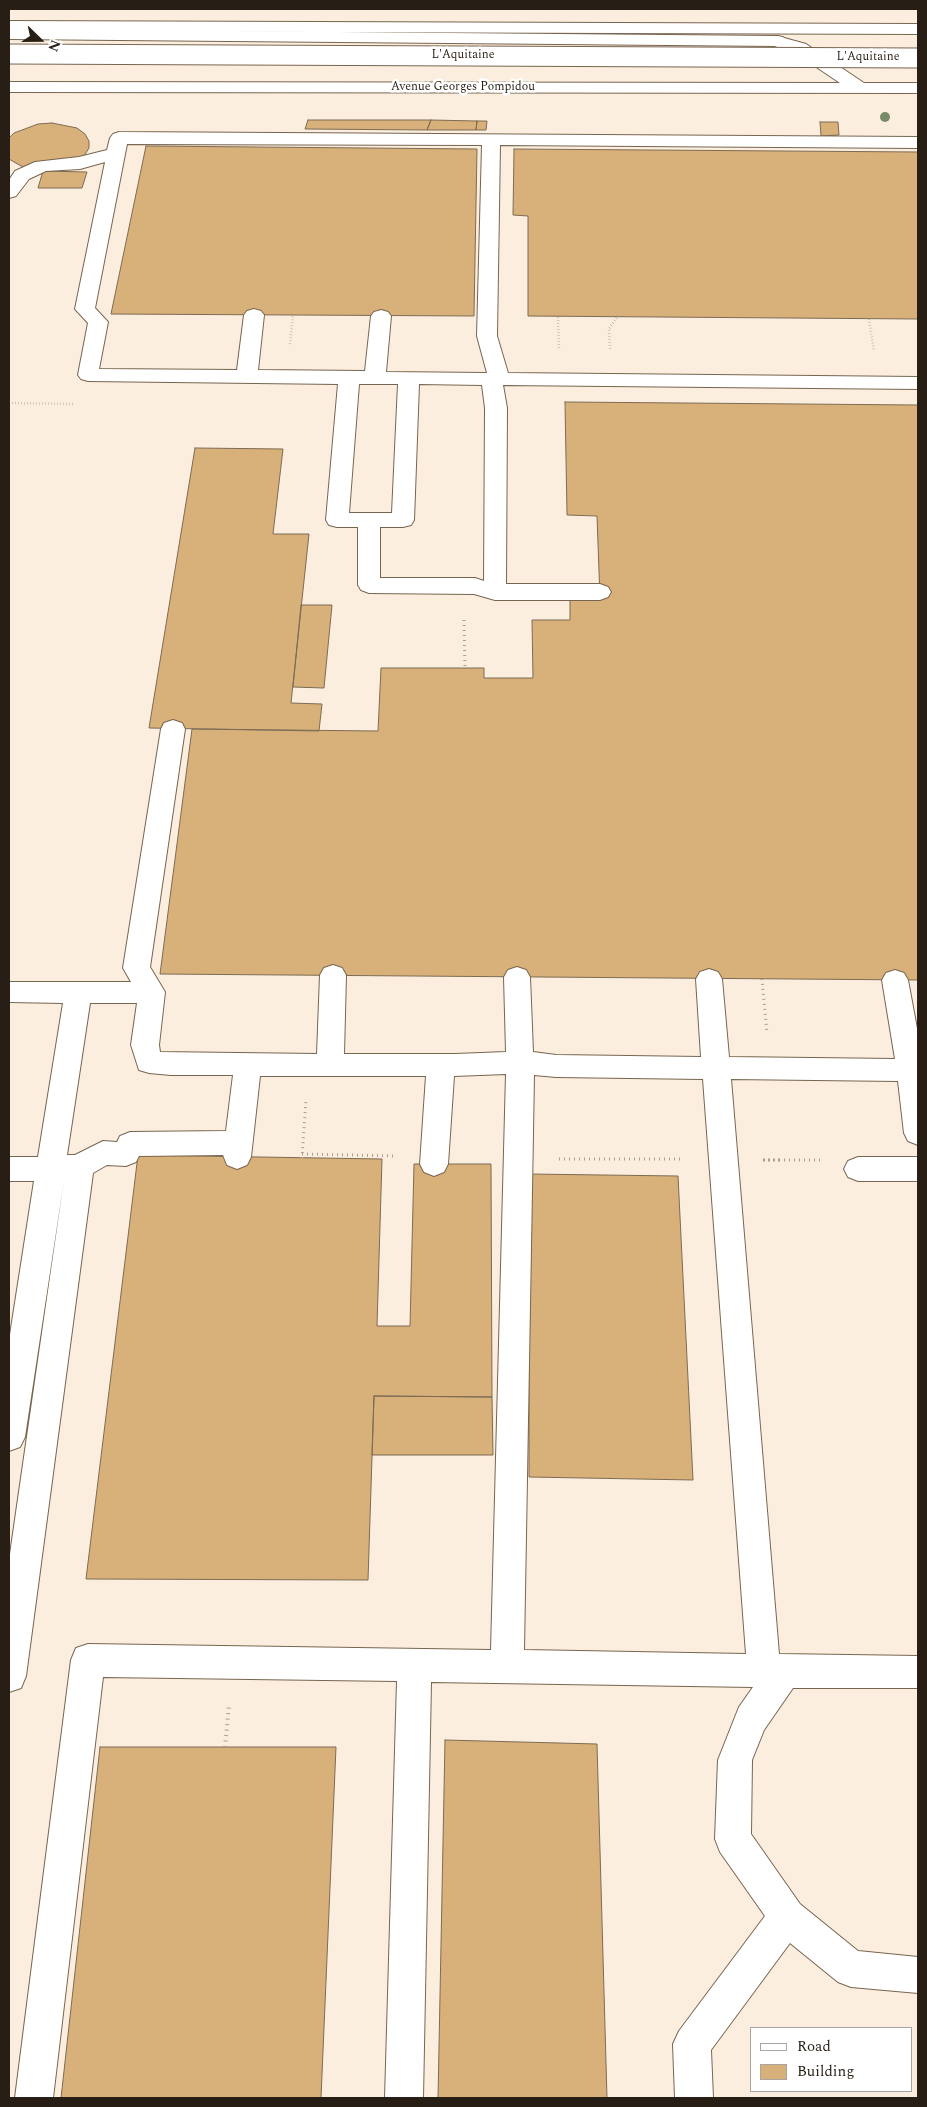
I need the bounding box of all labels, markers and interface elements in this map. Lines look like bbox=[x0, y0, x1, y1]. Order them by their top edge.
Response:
north arrow bbox=[15, 15, 65, 65]
text: N bbox=[42, 37, 66, 55]
street label: L'Aquitaine bbox=[431, 49, 495, 63]
street label: L'Aquitaine bbox=[836, 51, 900, 65]
street label: Avenue Georges Pompidou bbox=[391, 81, 535, 95]
legend bbox=[750, 2027, 912, 2092]
text: Road bbox=[797, 2035, 831, 2058]
text: Building bbox=[797, 2060, 854, 2083]

